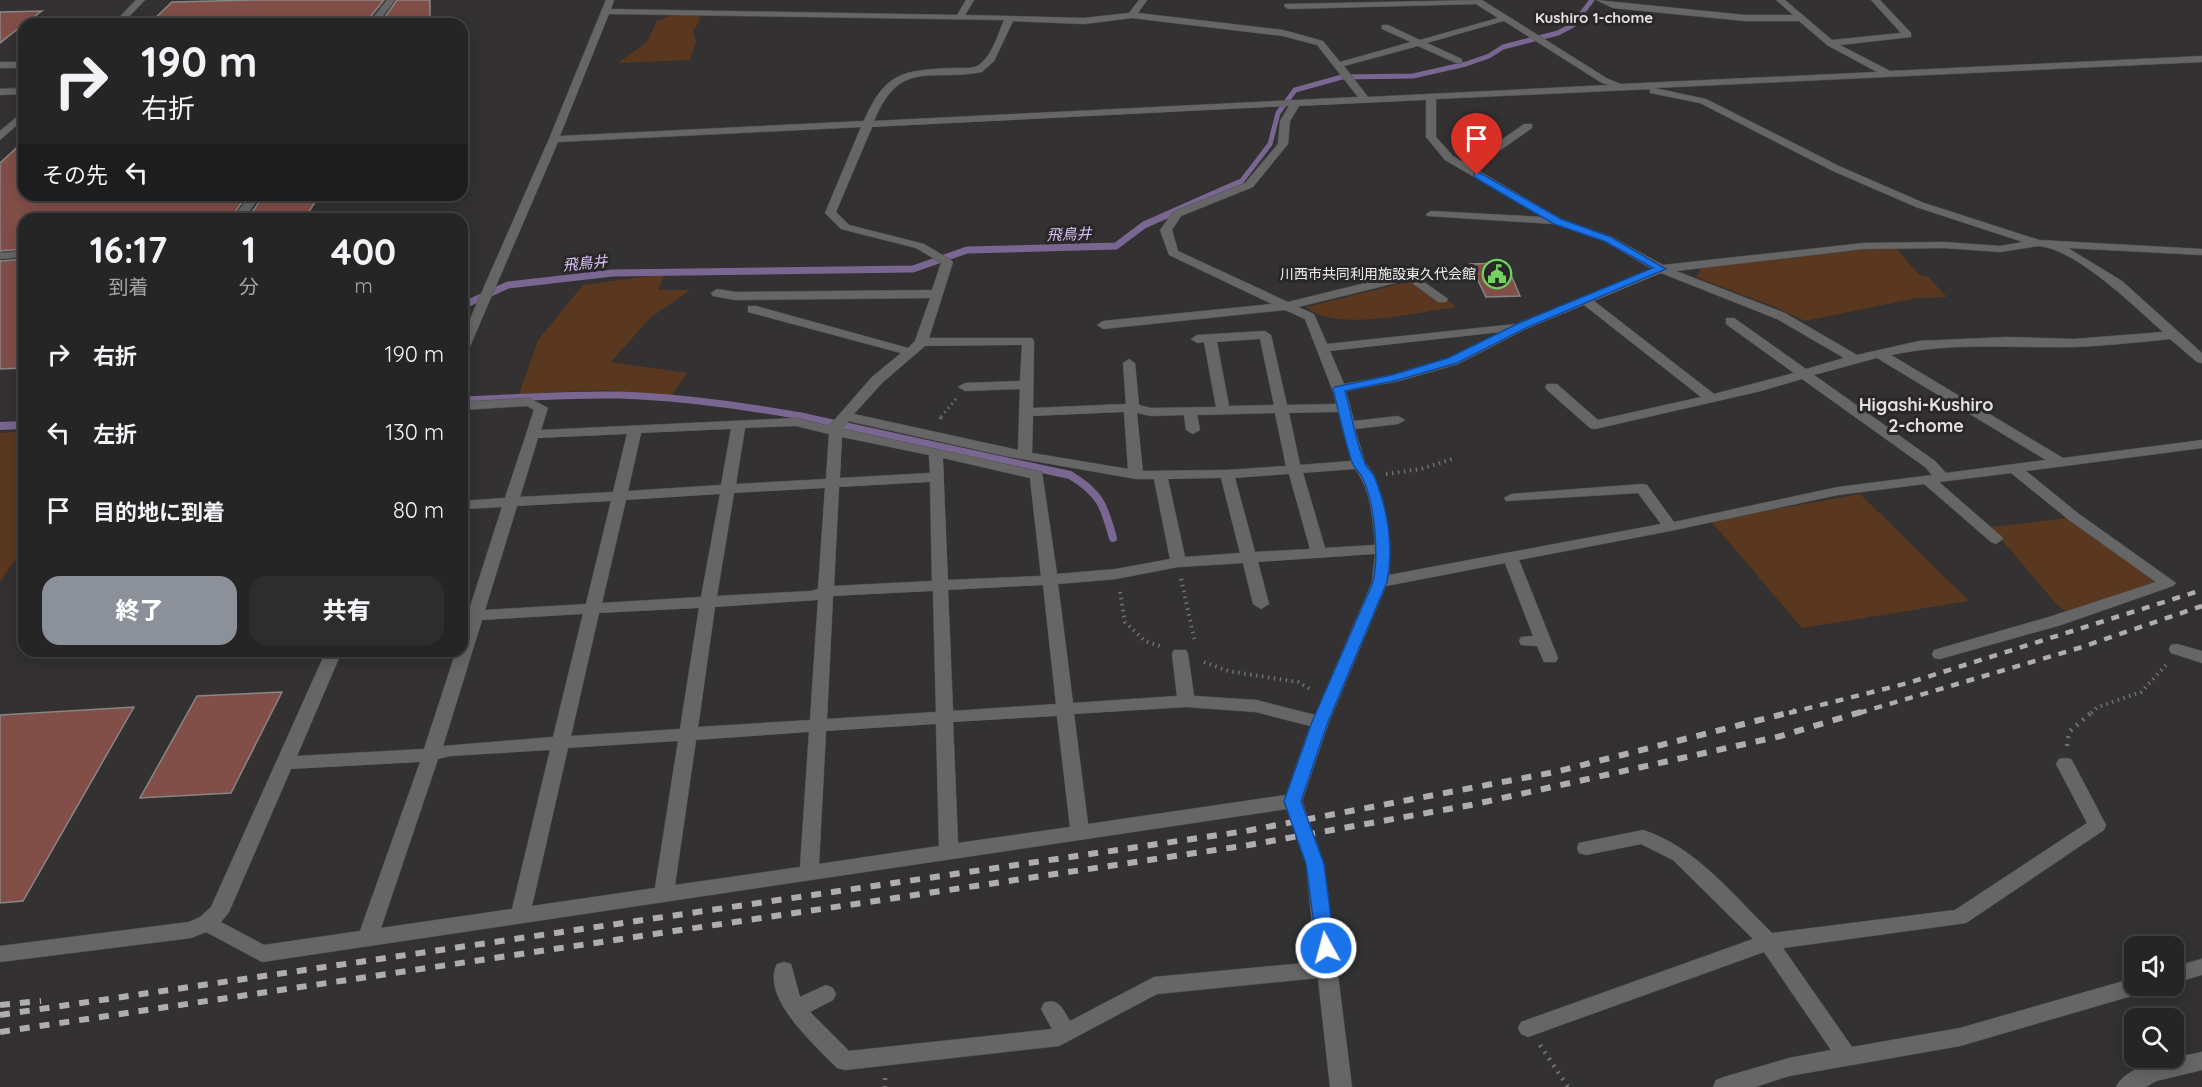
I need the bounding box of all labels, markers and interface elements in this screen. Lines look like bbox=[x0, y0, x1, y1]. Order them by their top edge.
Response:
district label: Kushiro 1-chome bbox=[1535, 8, 1653, 27]
text: 190 m bbox=[141, 35, 257, 88]
icon: right bbox=[42, 42, 120, 120]
text: 右折 bbox=[141, 91, 195, 125]
pin bbox=[1451, 113, 1502, 175]
icon: arrive bbox=[1460, 122, 1493, 155]
icon: left bbox=[120, 156, 153, 189]
text: その先 bbox=[42, 161, 108, 189]
water label: 飛鳥井 bbox=[1046, 224, 1094, 244]
text: 16:17 bbox=[90, 227, 167, 272]
text: 1 bbox=[242, 227, 256, 272]
text: 400 bbox=[331, 229, 396, 274]
water label: 飛鳥井 bbox=[562, 251, 610, 275]
public building icon: 川西市共同利用施設東久代会館 bbox=[1481, 258, 1513, 290]
place label: 川西市共同利用施設東久代会館 bbox=[1280, 265, 1476, 283]
text: m bbox=[354, 273, 373, 298]
text: 到着 bbox=[109, 274, 149, 299]
text: 分 bbox=[239, 274, 259, 299]
icon: right bbox=[42, 338, 75, 371]
text: 190 m bbox=[384, 340, 444, 368]
text: 右折 bbox=[93, 342, 137, 370]
district label: Higashi-Kushiro 2-chome bbox=[1859, 393, 1993, 437]
icon: left bbox=[42, 416, 75, 449]
text: 130 m bbox=[385, 418, 444, 446]
text: 左折 bbox=[93, 420, 137, 448]
icon: arrive bbox=[42, 494, 75, 527]
text: 80 m bbox=[393, 496, 444, 524]
text: 目的地に到着 bbox=[93, 498, 225, 526]
button: 終了 bbox=[42, 576, 237, 645]
button: 共有 bbox=[249, 576, 444, 645]
position arrow bbox=[1294, 916, 1358, 980]
map controls bbox=[2124, 936, 2184, 1068]
button: sound bbox=[2124, 936, 2184, 996]
button: search bbox=[2124, 1008, 2184, 1068]

